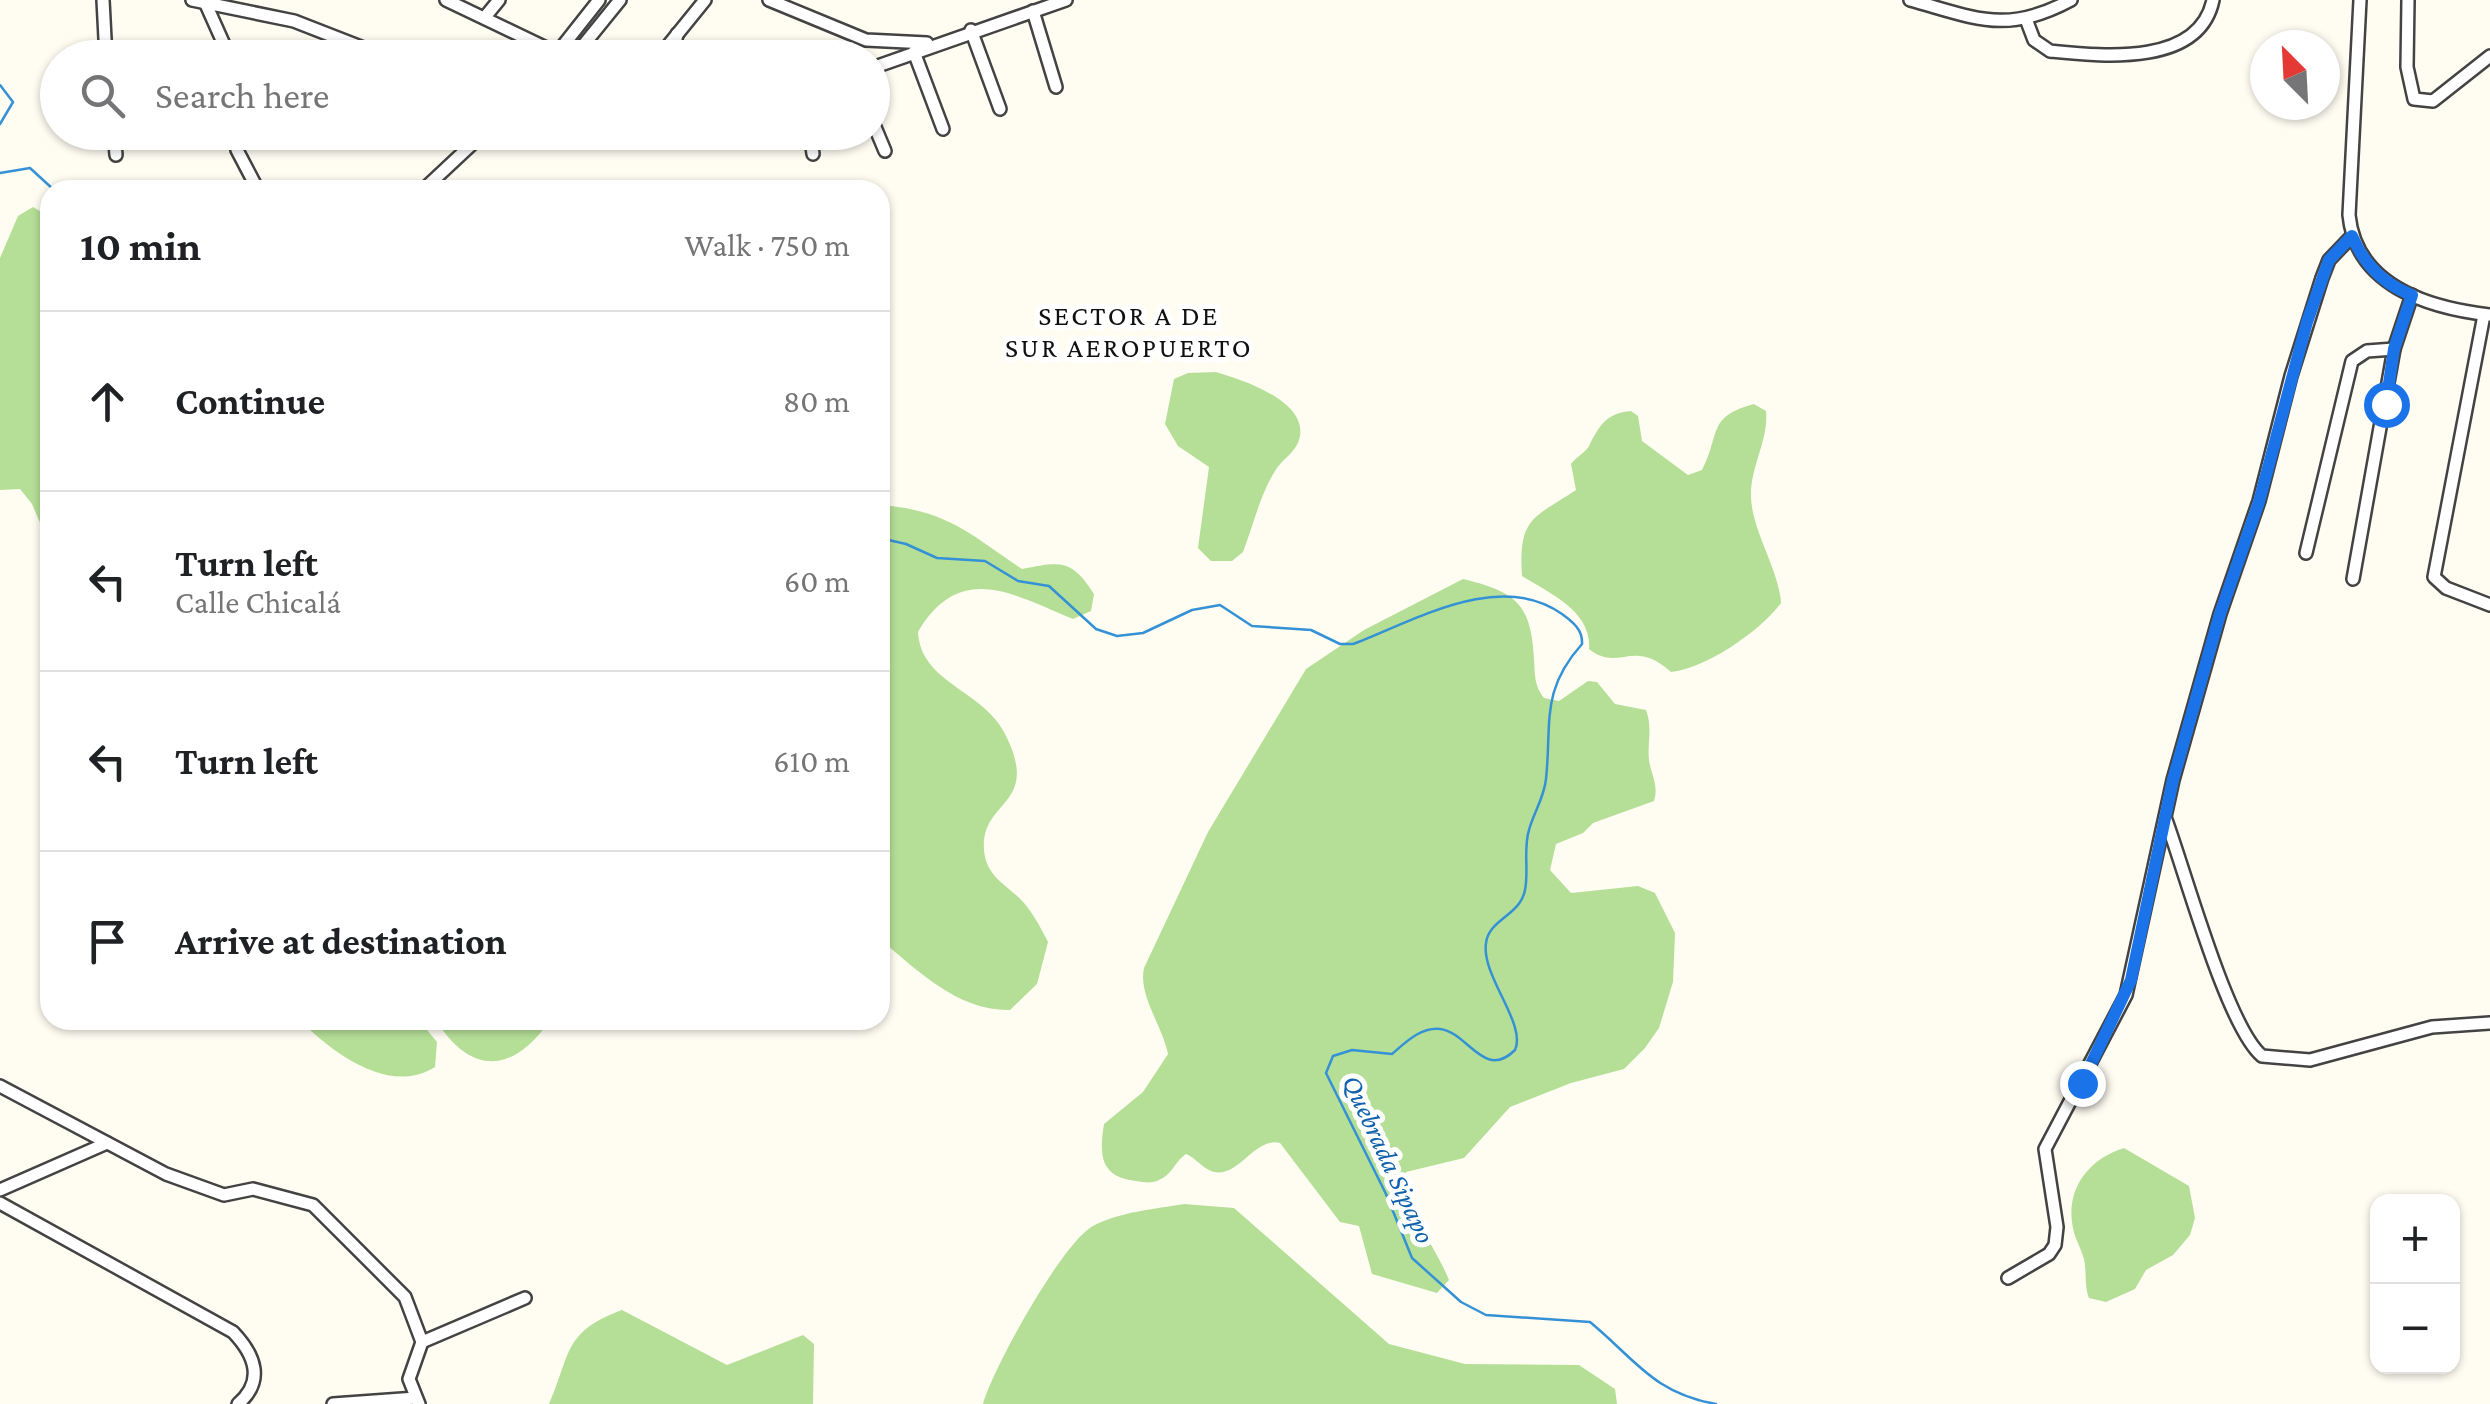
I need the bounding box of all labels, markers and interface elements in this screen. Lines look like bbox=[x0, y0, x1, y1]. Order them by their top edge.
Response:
north arrow bbox=[2250, 30, 2340, 120]
search box bbox=[40, 40, 890, 150]
icon: search bbox=[75, 68, 130, 123]
text: Search here bbox=[155, 74, 329, 116]
text: 10 min bbox=[80, 222, 201, 269]
text: Walk · 750 m bbox=[685, 227, 850, 263]
district label: SECTOR A DE SUR AEROPUERTO bbox=[1005, 300, 1253, 363]
icon: ahead bbox=[80, 374, 135, 429]
text: Continue bbox=[175, 380, 325, 422]
route start bbox=[2364, 382, 2410, 428]
text: 80 m bbox=[783, 383, 850, 419]
text: Turn left bbox=[175, 542, 318, 584]
icon: left bbox=[80, 554, 135, 609]
text: 60 m bbox=[784, 563, 850, 599]
text: Calle Chicalá bbox=[175, 584, 341, 620]
icon: left bbox=[80, 734, 135, 789]
text: Turn left bbox=[175, 740, 318, 782]
text: 610 m bbox=[773, 743, 850, 779]
icon: arrive bbox=[80, 914, 135, 969]
text: Arrive at destination bbox=[175, 920, 507, 962]
route end bbox=[2060, 1061, 2106, 1107]
water label: Quebrada Sipapo bbox=[1336, 1070, 1442, 1248]
map controls bbox=[2370, 1194, 2460, 1374]
button: + bbox=[2370, 1194, 2460, 1284]
button: − bbox=[2370, 1284, 2460, 1374]

